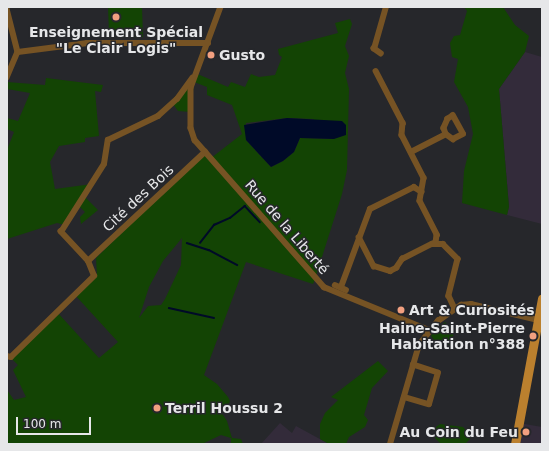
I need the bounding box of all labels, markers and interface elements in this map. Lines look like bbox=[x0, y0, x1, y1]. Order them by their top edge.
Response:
marker: Enseignement Spécial "Le Clair Logis" bbox=[111, 12, 121, 22]
place label: Enseignement Spécial "Le Clair Logis" bbox=[29, 24, 203, 56]
place label: Gusto bbox=[219, 47, 265, 63]
marker: Gusto bbox=[206, 50, 216, 60]
street label: Cité des Bois bbox=[99, 161, 177, 235]
street label: Rue de la Liberté bbox=[242, 177, 332, 277]
place label: Art & Curiosités bbox=[409, 302, 535, 318]
marker: Art & Curiosités bbox=[396, 305, 406, 315]
place label: Haine-Saint-Pierre Habitation n°388 bbox=[379, 320, 525, 352]
marker: Haine-Saint-Pierre Habitation n°388 bbox=[528, 331, 538, 341]
place label: Terril Houssu 2 bbox=[165, 400, 283, 416]
marker: Terril Houssu 2 bbox=[152, 403, 162, 413]
scale bar bbox=[18, 409, 93, 435]
text: 100 m bbox=[23, 417, 61, 431]
place label: Au Coin du Feu bbox=[399, 424, 518, 440]
marker: Au Coin du Feu bbox=[521, 427, 531, 437]

